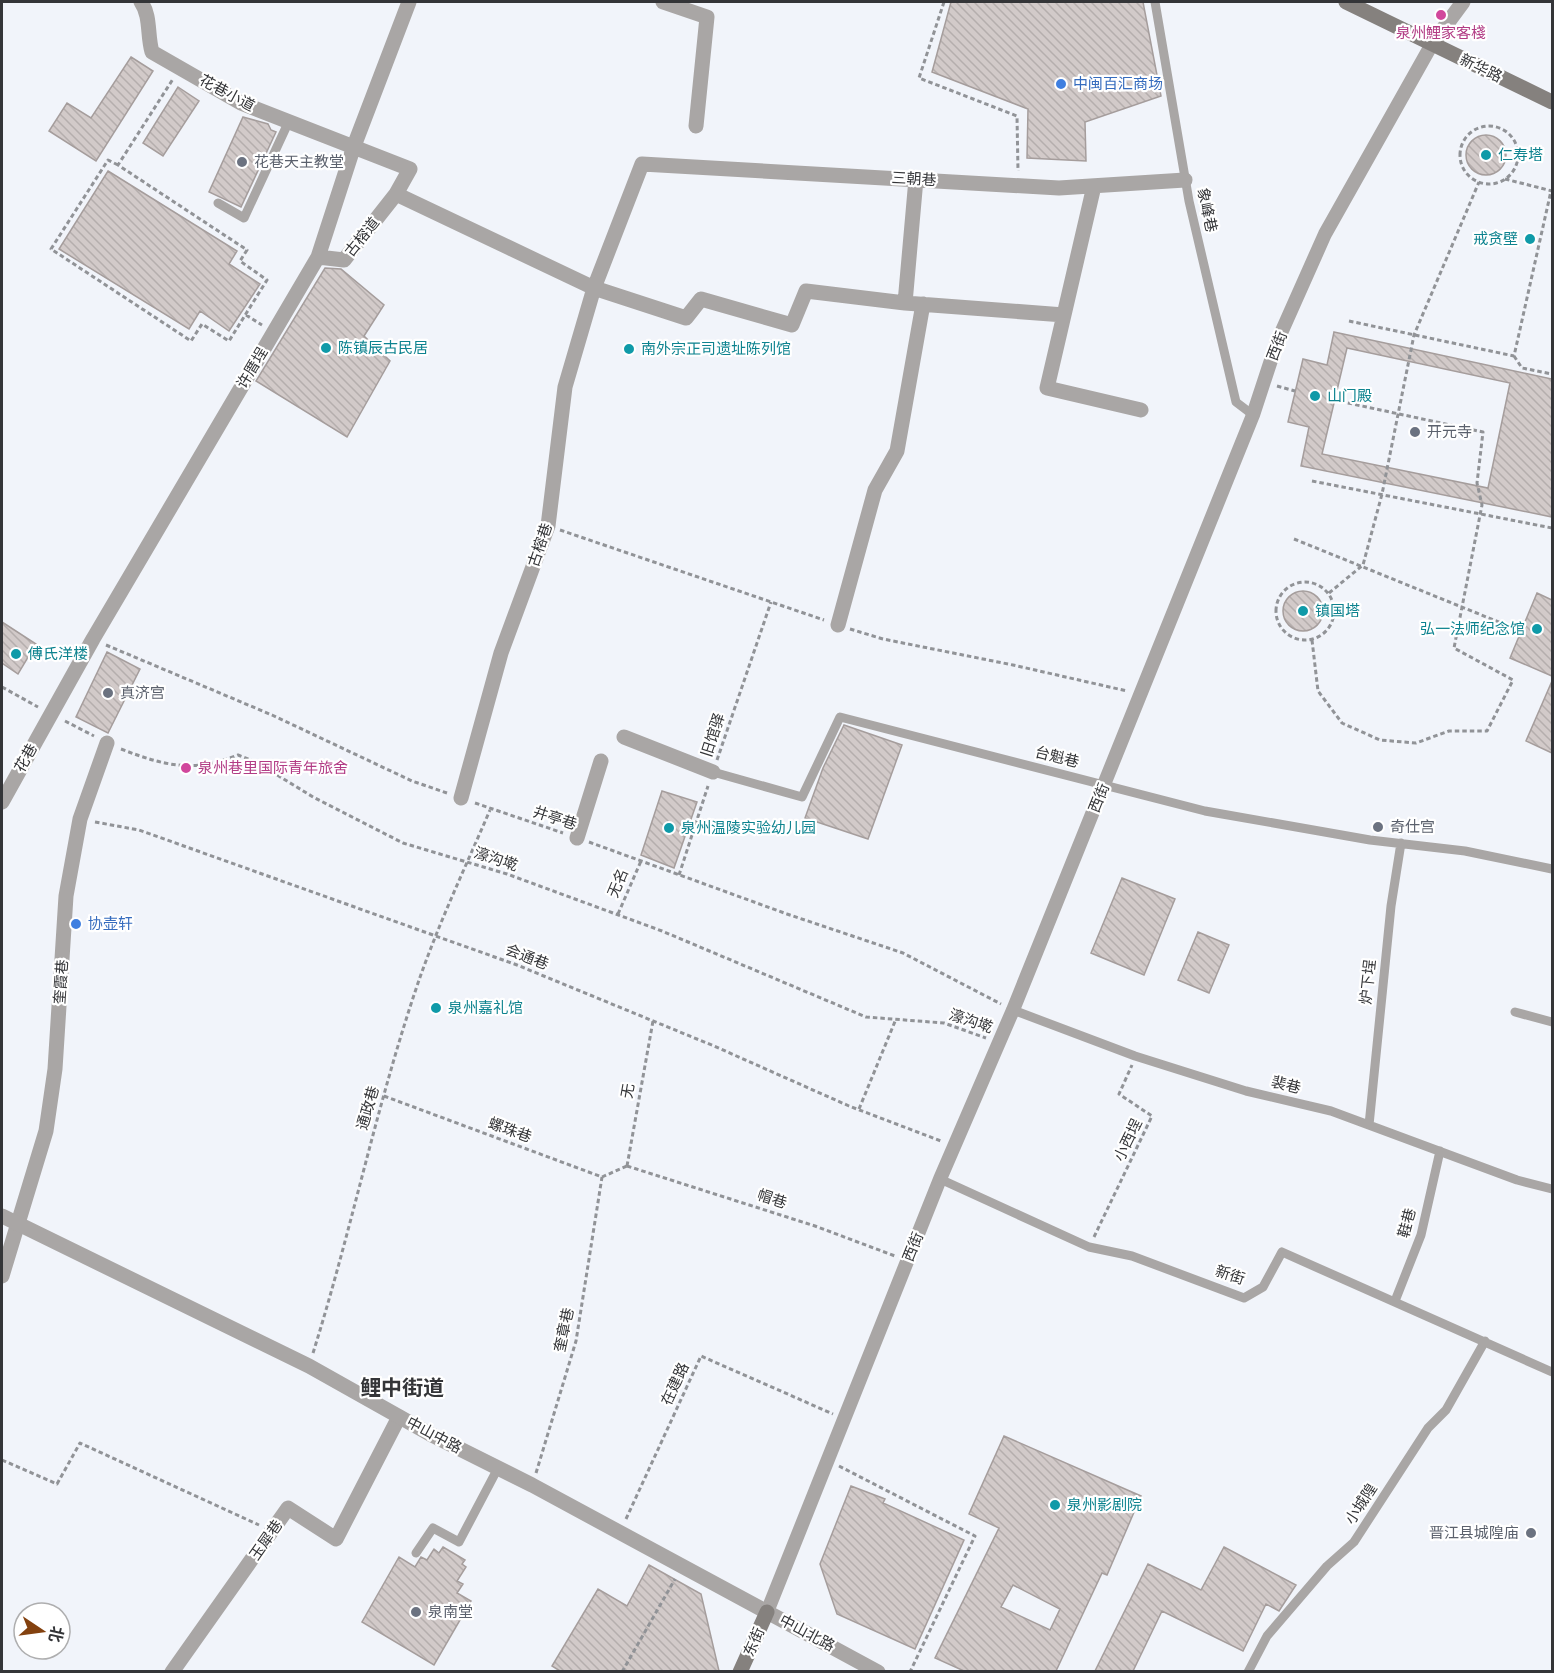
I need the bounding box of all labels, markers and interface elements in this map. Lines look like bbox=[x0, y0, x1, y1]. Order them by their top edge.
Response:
marker: 泉州鯉家客棧 bbox=[1434, 8, 1448, 22]
place label: 泉州鯉家客棧 bbox=[1396, 23, 1486, 42]
street label: 新华路 bbox=[1457, 49, 1506, 86]
street label: 花巷小道 bbox=[196, 70, 258, 115]
place label: 中闽百汇商场 bbox=[1073, 74, 1163, 93]
marker: 中闽百汇商场 bbox=[1054, 77, 1068, 91]
place label: 仁寿塔 bbox=[1498, 145, 1543, 164]
marker: 仁寿塔 bbox=[1479, 148, 1493, 162]
place label: 花巷天主教堂 bbox=[254, 152, 344, 171]
marker: 花巷天主教堂 bbox=[235, 155, 249, 169]
street label: 三朝巷 bbox=[891, 168, 937, 189]
street label: 象峰巷 bbox=[1194, 186, 1221, 234]
street label: 古榕道 bbox=[340, 213, 383, 260]
place label: 戒贪壁 bbox=[1473, 229, 1518, 248]
marker: 戒贪壁 bbox=[1523, 232, 1537, 246]
street label: 西街 bbox=[1262, 328, 1291, 363]
place label: 陈镇辰古民居 bbox=[338, 338, 428, 357]
place label: 南外宗正司遗址陈列馆 bbox=[641, 339, 791, 358]
marker: 陈镇辰古民居 bbox=[319, 341, 333, 355]
marker: 南外宗正司遗址陈列馆 bbox=[622, 342, 636, 356]
street label: 许厝埕 bbox=[232, 344, 271, 392]
place label: 山门殿 bbox=[1327, 386, 1372, 405]
marker: 山门殿 bbox=[1308, 389, 1322, 403]
place label: 开元寺 bbox=[1427, 422, 1472, 441]
marker: 开元寺 bbox=[1408, 425, 1422, 439]
street label: 古榕巷 bbox=[523, 520, 556, 569]
place label: 镇国塔 bbox=[1315, 601, 1360, 620]
marker: 镇国塔 bbox=[1296, 604, 1310, 618]
place label: 弘一法师纪念馆 bbox=[1420, 619, 1525, 638]
marker: 弘一法师纪念馆 bbox=[1530, 622, 1544, 636]
place label: 傅氏洋楼 bbox=[28, 644, 88, 663]
marker: 傅氏洋楼 bbox=[9, 647, 23, 661]
place label: 真济宫 bbox=[120, 683, 165, 702]
marker: 真济宫 bbox=[101, 686, 115, 700]
street label: 旧馆驿 bbox=[697, 711, 729, 759]
street label: 花巷 bbox=[10, 740, 41, 775]
street label: 台魁巷 bbox=[1033, 742, 1081, 771]
place label: 泉州巷里国际青年旅舍 bbox=[198, 758, 348, 777]
marker: 泉州巷里国际青年旅舍 bbox=[179, 761, 193, 775]
street label: 西街 bbox=[1084, 780, 1113, 815]
street label: 井亭巷 bbox=[531, 802, 579, 834]
place label: 奇仕宫 bbox=[1390, 817, 1435, 836]
place label: 泉州温陵实验幼儿园 bbox=[681, 818, 816, 837]
marker: 奇仕宫 bbox=[1371, 820, 1385, 834]
marker: 泉州温陵实验幼儿园 bbox=[662, 821, 676, 835]
street label: 濠沟墘 bbox=[472, 843, 520, 875]
street label: 无名 bbox=[603, 865, 632, 900]
place label: 协壶轩 bbox=[88, 914, 133, 933]
marker: 协壶轩 bbox=[69, 917, 83, 931]
street label: 会通巷 bbox=[503, 940, 552, 973]
street label: 奎霞巷 bbox=[49, 959, 72, 1005]
street label: 炉下埕 bbox=[1356, 959, 1379, 1005]
place label: 泉州嘉礼馆 bbox=[448, 998, 523, 1017]
marker: 泉州嘉礼馆 bbox=[429, 1001, 443, 1015]
street label: 濠沟墘 bbox=[947, 1005, 995, 1037]
street label: 裴巷 bbox=[1269, 1072, 1303, 1097]
street label: 无 bbox=[617, 1082, 638, 1100]
street label: 通政巷 bbox=[352, 1084, 383, 1132]
street label: 螺珠巷 bbox=[486, 1113, 535, 1146]
street label: 小西埕 bbox=[1109, 1115, 1146, 1164]
street label: 帽巷 bbox=[755, 1185, 789, 1212]
street label: 鞋巷 bbox=[1393, 1206, 1420, 1240]
street label: 西街 bbox=[898, 1229, 927, 1264]
street label: 新街 bbox=[1213, 1261, 1247, 1288]
street label: 奎章巷 bbox=[550, 1306, 577, 1354]
street label: 在建路 bbox=[656, 1359, 693, 1408]
district label: 鲤中街道 bbox=[360, 1374, 444, 1401]
street label: 中山中路 bbox=[403, 1412, 465, 1457]
street label: 小城隍 bbox=[1340, 1480, 1381, 1528]
place label: 泉州影剧院 bbox=[1067, 1495, 1142, 1514]
marker: 泉州影剧院 bbox=[1048, 1498, 1062, 1512]
street label: 玉犀巷 bbox=[245, 1516, 286, 1564]
place label: 晋江县城隍庙 bbox=[1429, 1523, 1519, 1542]
marker: 晋江县城隍庙 bbox=[1524, 1526, 1538, 1540]
north arrow bbox=[12, 1601, 72, 1661]
place label: 泉南堂 bbox=[428, 1602, 473, 1621]
marker: 泉南堂 bbox=[409, 1605, 423, 1619]
street label: 中山北路 bbox=[776, 1610, 838, 1655]
text: 北 bbox=[45, 1624, 68, 1644]
street label: 东街 bbox=[739, 1624, 768, 1659]

